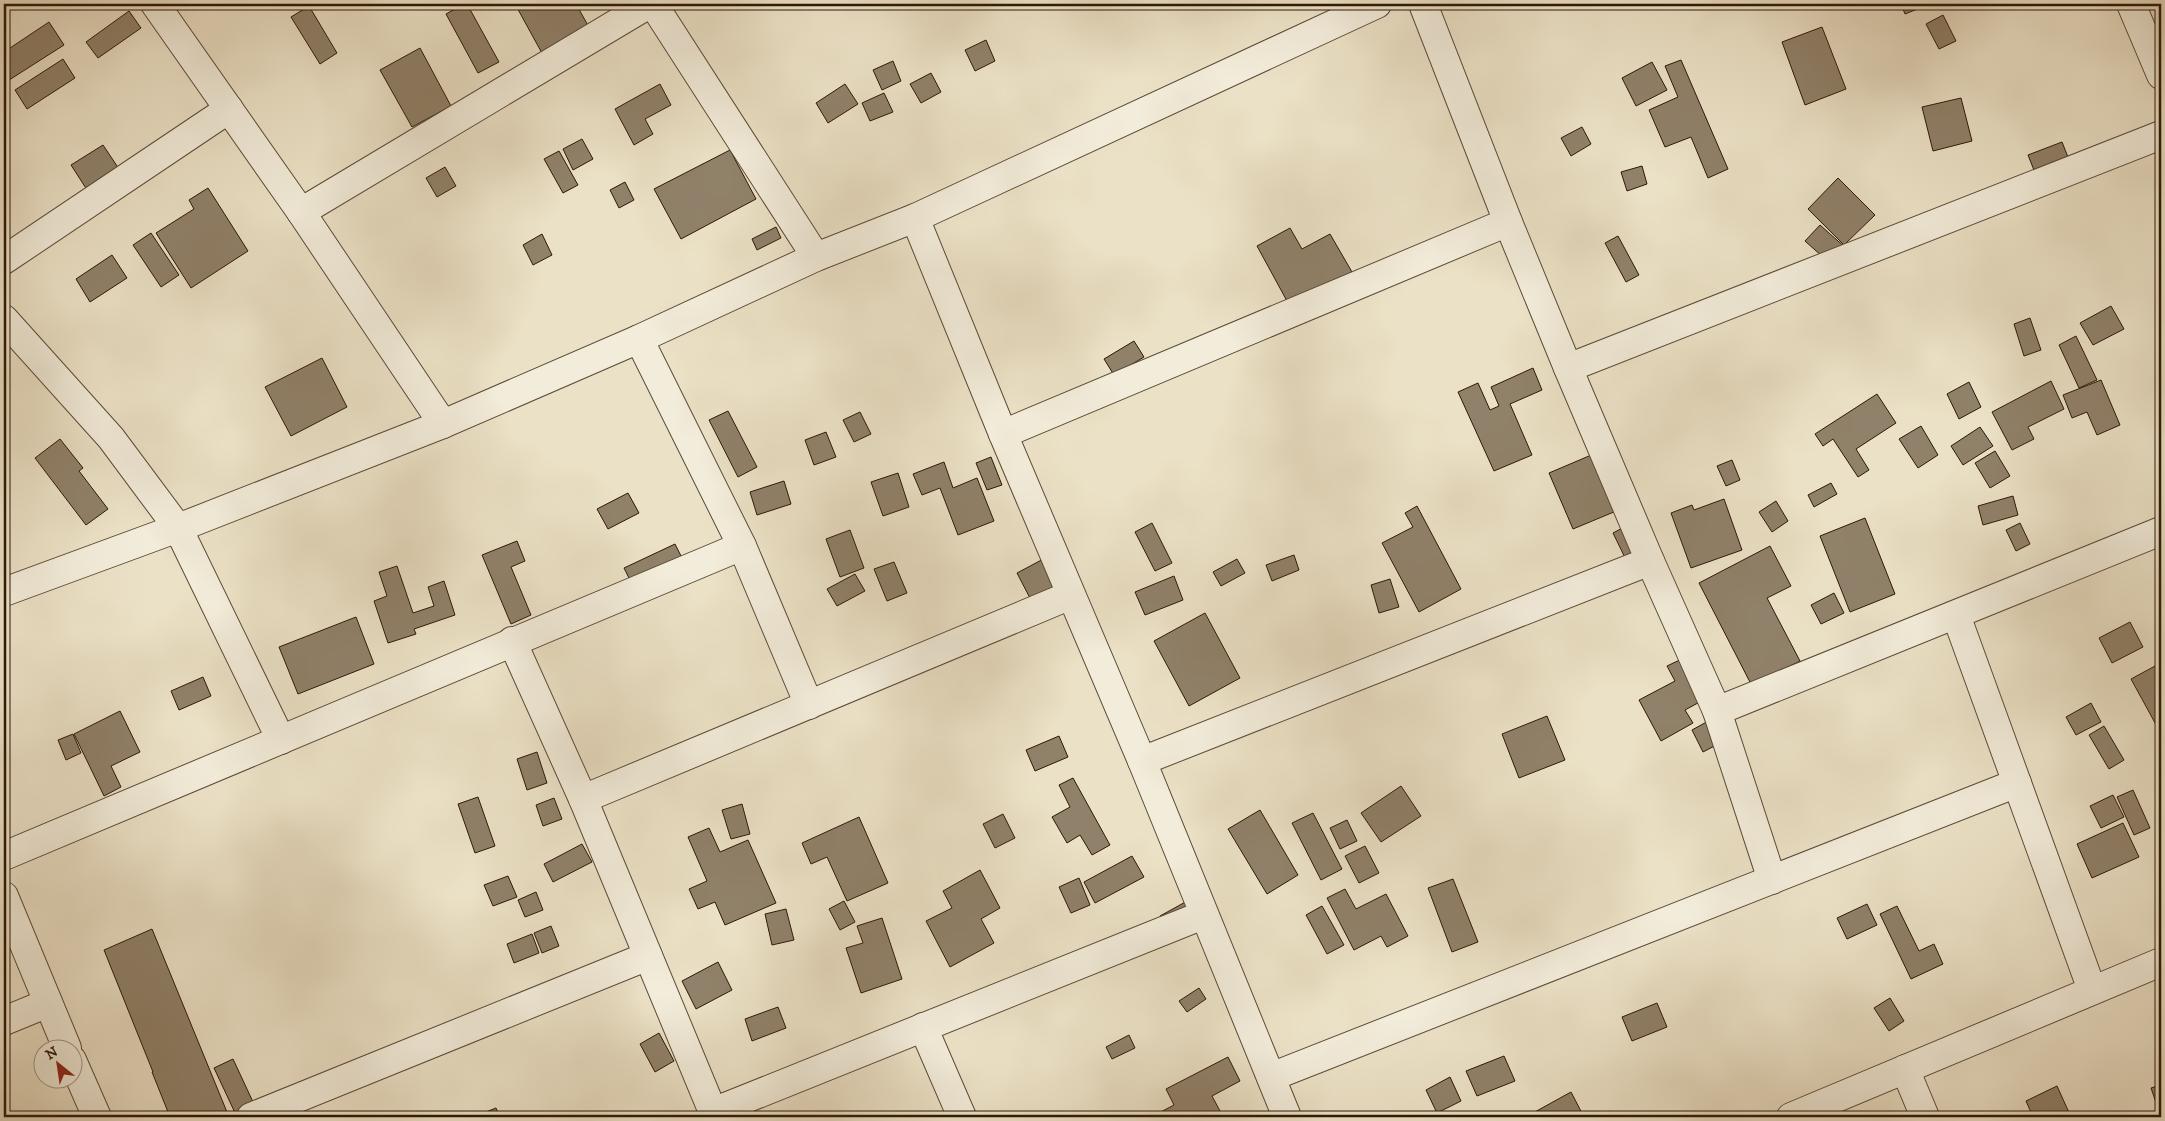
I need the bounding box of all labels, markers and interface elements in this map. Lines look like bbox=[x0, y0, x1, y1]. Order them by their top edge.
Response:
north arrow bbox=[32, 1038, 82, 1088]
text: N bbox=[43, 1043, 62, 1064]

